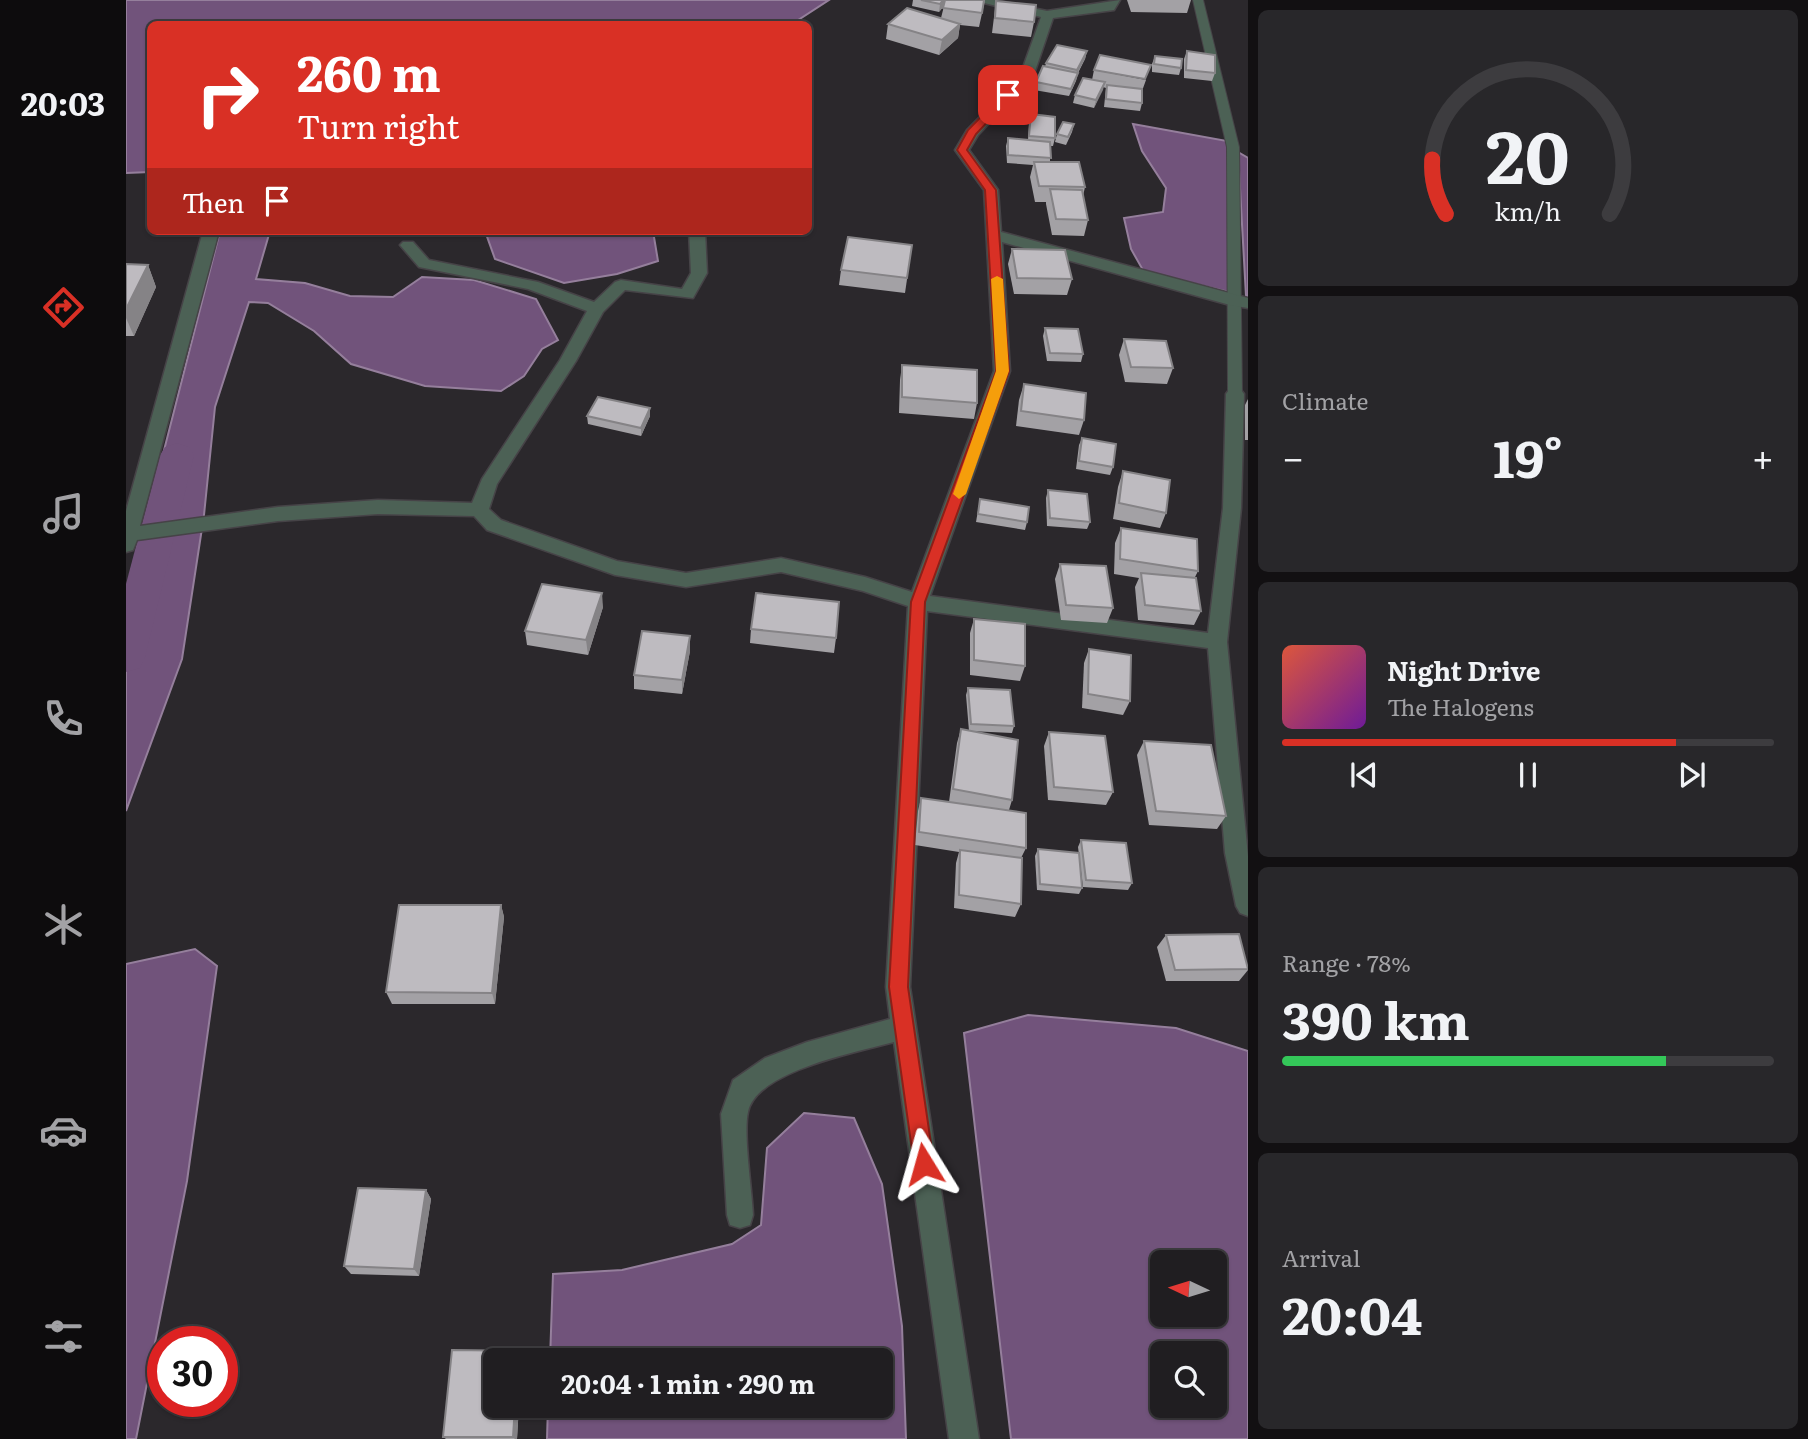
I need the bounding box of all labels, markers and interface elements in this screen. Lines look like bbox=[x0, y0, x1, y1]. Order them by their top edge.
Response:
text: 260 m bbox=[297, 34, 441, 107]
icon: right bbox=[182, 49, 273, 140]
pin bbox=[978, 65, 1038, 125]
icon: arrive bbox=[989, 76, 1027, 114]
text: 20:03 bbox=[21, 78, 105, 126]
text: 20 bbox=[1486, 98, 1570, 206]
text: Turn right bbox=[297, 101, 459, 149]
text: Then bbox=[182, 182, 244, 221]
icon: arrive bbox=[258, 182, 296, 220]
text: km/h bbox=[1495, 192, 1561, 229]
icon: directions bbox=[39, 283, 88, 332]
text: Climate bbox=[1282, 383, 1368, 417]
text: 19° bbox=[1493, 417, 1563, 494]
text: − bbox=[1282, 427, 1304, 484]
text: + bbox=[1752, 427, 1774, 484]
icon: music bbox=[39, 489, 88, 538]
text: Night Drive bbox=[1387, 650, 1541, 689]
text: The Halogens bbox=[1387, 689, 1534, 723]
icon: phone bbox=[39, 694, 88, 743]
icon: previous bbox=[1345, 756, 1383, 794]
icon: pause bbox=[1509, 756, 1547, 794]
icon: next bbox=[1673, 756, 1711, 794]
icon: climate bbox=[39, 900, 88, 949]
text: Range · 78% bbox=[1282, 945, 1411, 979]
text: 390 km bbox=[1282, 979, 1470, 1056]
icon: car bbox=[39, 1106, 88, 1155]
position arrow bbox=[887, 1127, 961, 1201]
text: Arrival bbox=[1282, 1240, 1361, 1274]
north arrow bbox=[1150, 1250, 1227, 1326]
map controls bbox=[1150, 1250, 1227, 1418]
text: 20:04 bbox=[1282, 1274, 1422, 1351]
icon: filters bbox=[39, 1312, 88, 1361]
speed limit sign: 30 bbox=[147, 1326, 238, 1417]
button: search bbox=[1150, 1341, 1227, 1418]
text: 20:04 · 1 min · 290 m bbox=[561, 1363, 815, 1402]

